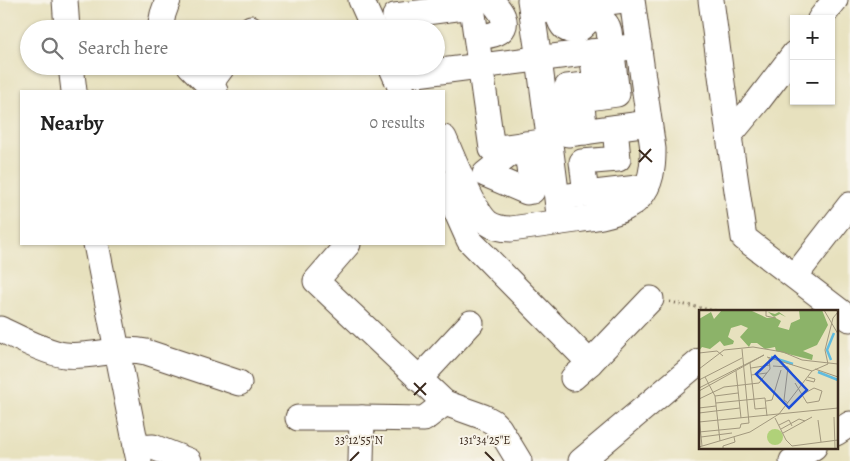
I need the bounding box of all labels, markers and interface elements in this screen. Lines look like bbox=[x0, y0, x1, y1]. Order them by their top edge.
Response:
map controls bbox=[790, 15, 835, 105]
button: + bbox=[790, 15, 835, 60]
search box bbox=[20, 20, 445, 75]
icon: search bbox=[38, 34, 66, 62]
text: Search here bbox=[78, 35, 168, 61]
button: − bbox=[790, 60, 835, 105]
text: Nearby bbox=[40, 109, 103, 137]
text: 0 results bbox=[369, 112, 425, 134]
inset map bbox=[699, 310, 838, 448]
text: 33°12'55"N bbox=[335, 432, 383, 448]
text: 131°34'25"E bbox=[460, 432, 510, 448]

